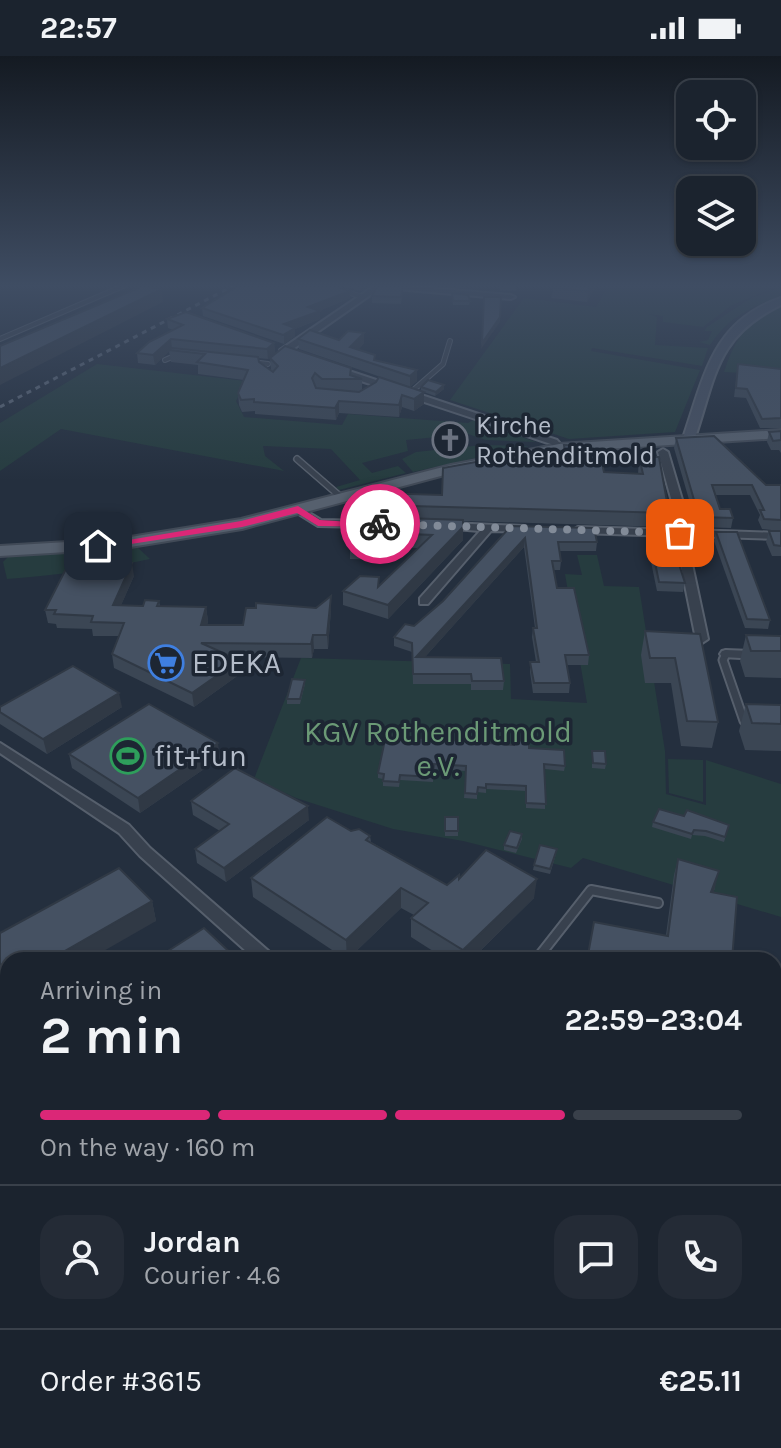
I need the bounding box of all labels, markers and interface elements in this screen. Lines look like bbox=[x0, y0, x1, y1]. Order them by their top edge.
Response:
text: 22:57 bbox=[40, 10, 117, 46]
map controls bbox=[676, 80, 756, 256]
button: locate bbox=[676, 80, 756, 160]
button: layers bbox=[676, 176, 756, 256]
place label: Kirche Rothenditmold bbox=[476, 410, 655, 471]
church icon: Kirche Rothenditmold bbox=[431, 421, 469, 459]
courier bbox=[340, 484, 420, 564]
pin bbox=[646, 499, 714, 567]
icon: bike bbox=[358, 502, 402, 546]
icon: bag bbox=[658, 511, 702, 555]
pin bbox=[64, 512, 132, 580]
icon: home bbox=[76, 524, 120, 568]
supermarket icon: EDEKA bbox=[147, 644, 185, 682]
place label: EDEKA bbox=[192, 645, 281, 681]
park label: KGV Rothenditmold e.V. bbox=[304, 714, 572, 784]
sports icon: fit+fun bbox=[109, 737, 147, 775]
place label: fit+fun bbox=[154, 738, 247, 774]
text: Arriving in bbox=[40, 975, 162, 1006]
text: 22:59–23:04 bbox=[564, 1002, 742, 1038]
text: 2 min bbox=[40, 1005, 183, 1066]
text: On the way · 160 m bbox=[40, 1132, 255, 1163]
button: person bbox=[40, 1215, 124, 1299]
button: chat bbox=[554, 1215, 638, 1299]
button: phone bbox=[658, 1215, 742, 1299]
text: Jordan bbox=[144, 1224, 241, 1260]
text: Courier · 4.6 bbox=[144, 1260, 281, 1291]
text: Order #3615 bbox=[40, 1363, 202, 1399]
text: €25.11 bbox=[660, 1363, 742, 1399]

